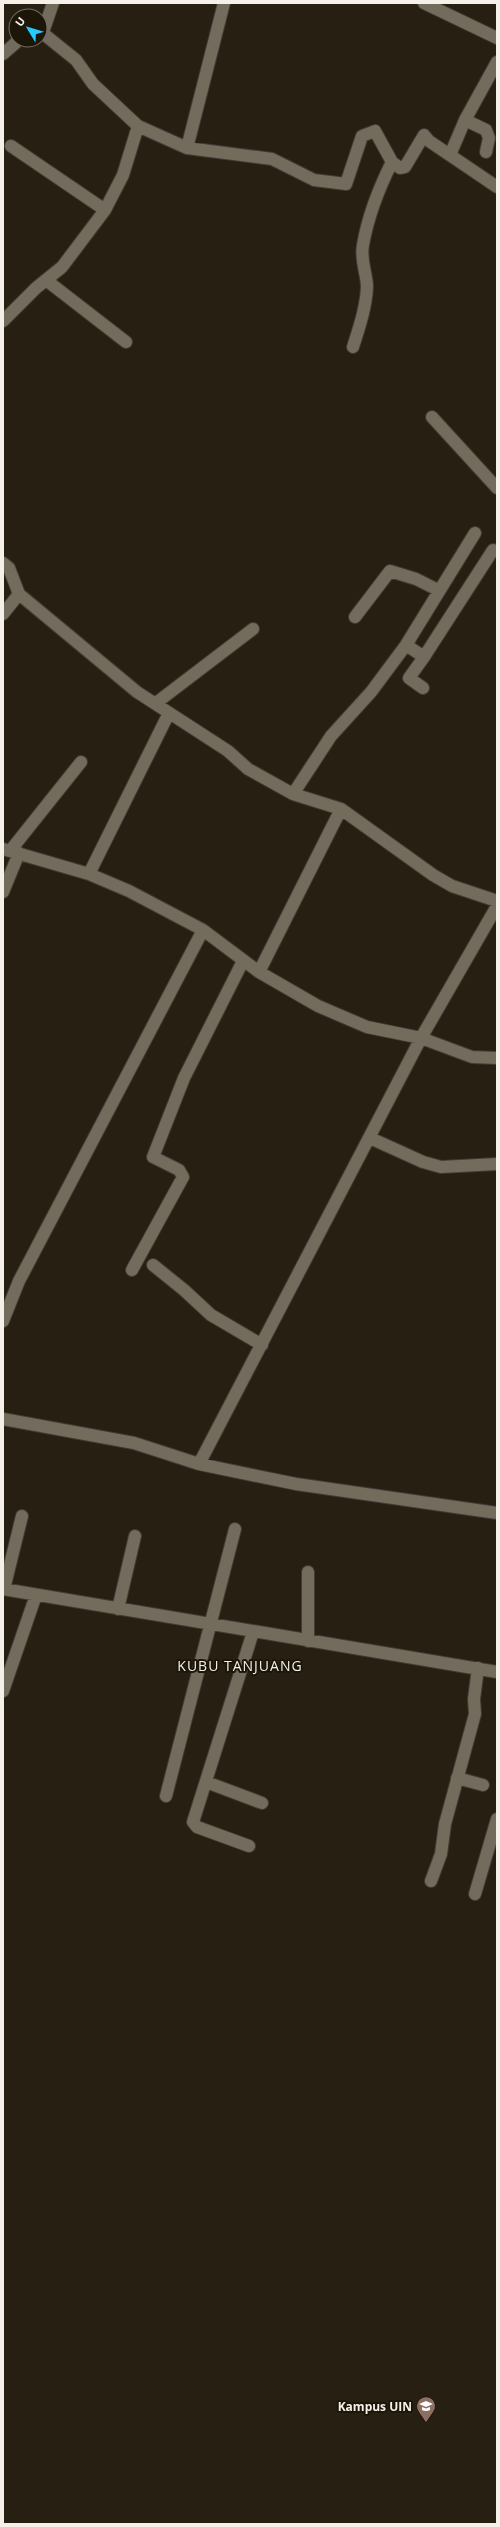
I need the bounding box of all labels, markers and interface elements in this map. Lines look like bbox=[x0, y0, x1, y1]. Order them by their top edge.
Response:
north arrow bbox=[8, 8, 48, 48]
text: U bbox=[11, 14, 28, 29]
district label: KUBU TANJUANG bbox=[177, 1656, 303, 1675]
school or university icon: Kampus UIN bbox=[415, 2395, 437, 2423]
place label: Kampus UIN bbox=[338, 2398, 412, 2415]

